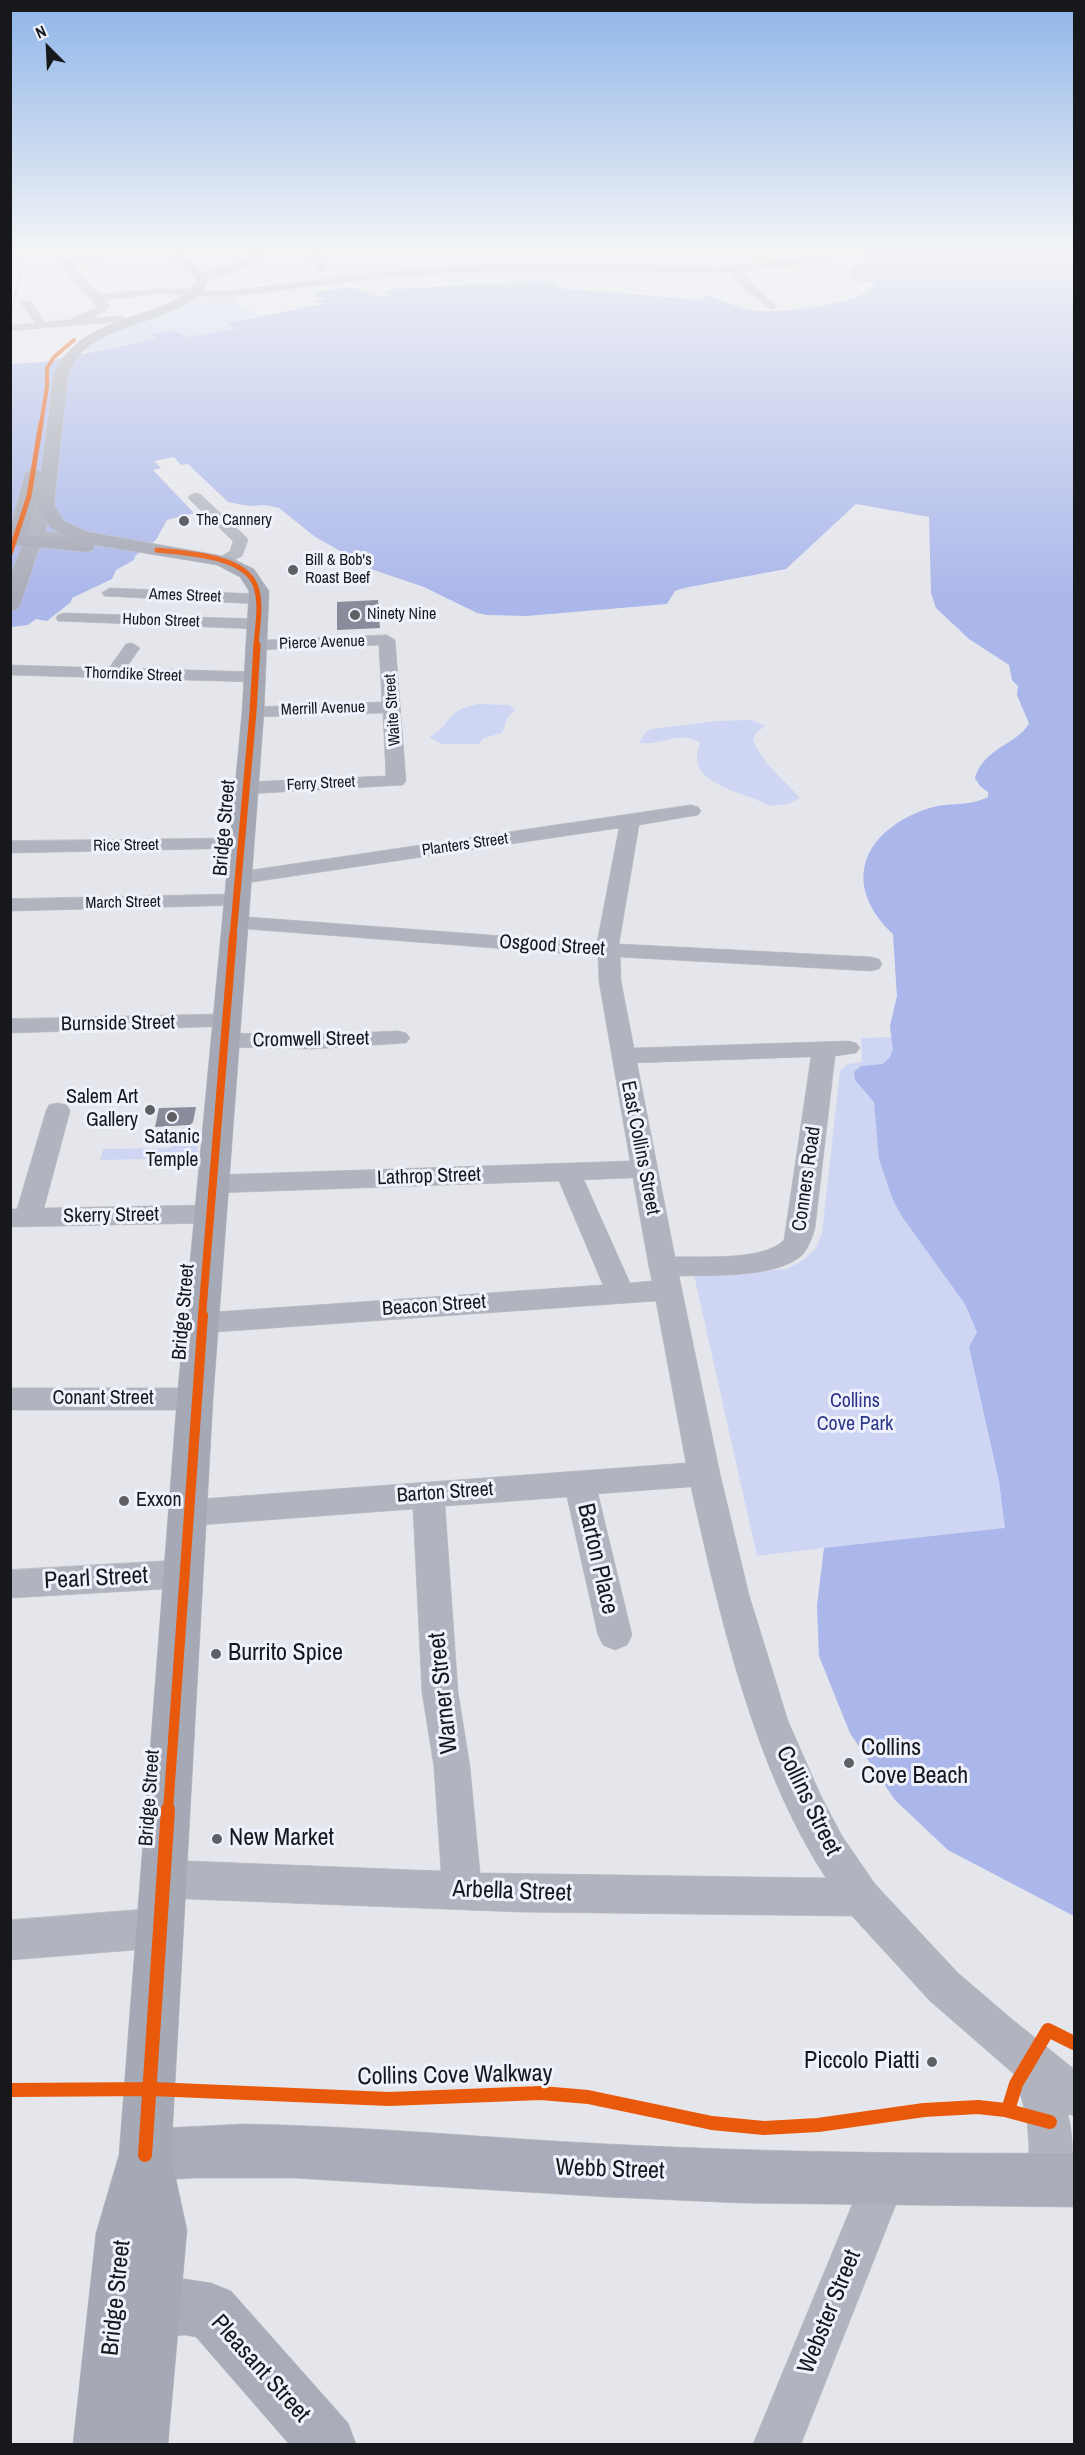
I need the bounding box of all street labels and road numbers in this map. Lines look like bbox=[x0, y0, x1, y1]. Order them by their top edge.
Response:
street label: Ames Street bbox=[149, 585, 221, 607]
street label: Hubon Street bbox=[122, 610, 200, 632]
street label: Pierce Avenue bbox=[279, 632, 365, 654]
street label: Thorndike Street bbox=[84, 664, 182, 686]
street label: Waite Street bbox=[381, 673, 405, 747]
street label: Merrill Avenue bbox=[281, 698, 365, 720]
street label: Ferry Street bbox=[286, 773, 356, 795]
street label: Bridge Street bbox=[209, 779, 241, 877]
street label: Planters Street bbox=[421, 829, 509, 861]
street label: Rice Street bbox=[93, 836, 159, 856]
street label: March Street bbox=[85, 893, 161, 913]
street label: Osgood Street bbox=[498, 930, 606, 962]
street label: Burnside Street bbox=[61, 1011, 175, 1037]
street label: Cromwell Street bbox=[252, 1027, 370, 1053]
street label: East Collins Street bbox=[615, 1079, 665, 1217]
street label: Conners Road bbox=[788, 1125, 826, 1233]
street label: Lathrop Street bbox=[377, 1163, 481, 1191]
street label: Skerry Street bbox=[63, 1203, 159, 1229]
street label: Bridge Street bbox=[168, 1263, 200, 1361]
street label: Beacon Street bbox=[381, 1290, 487, 1322]
street label: Conant Street bbox=[52, 1387, 154, 1411]
street label: Barton Street bbox=[396, 1478, 494, 1508]
street label: Barton Place bbox=[570, 1501, 624, 1617]
street label: Pearl Street bbox=[43, 1562, 149, 1596]
street label: Warner Street bbox=[423, 1631, 465, 1755]
street label: Collins Street bbox=[769, 1742, 847, 1860]
street label: Bridge Street bbox=[135, 1749, 165, 1847]
street label: Arbella Street bbox=[452, 1876, 572, 1908]
street label: Collins Cove Walkway bbox=[357, 2060, 553, 2092]
street label: Webb Street bbox=[555, 2154, 665, 2186]
street label: Bridge Street bbox=[97, 2239, 137, 2357]
street label: Webster Street bbox=[792, 2246, 868, 2378]
street label: Pleasant Street bbox=[204, 2309, 316, 2429]

